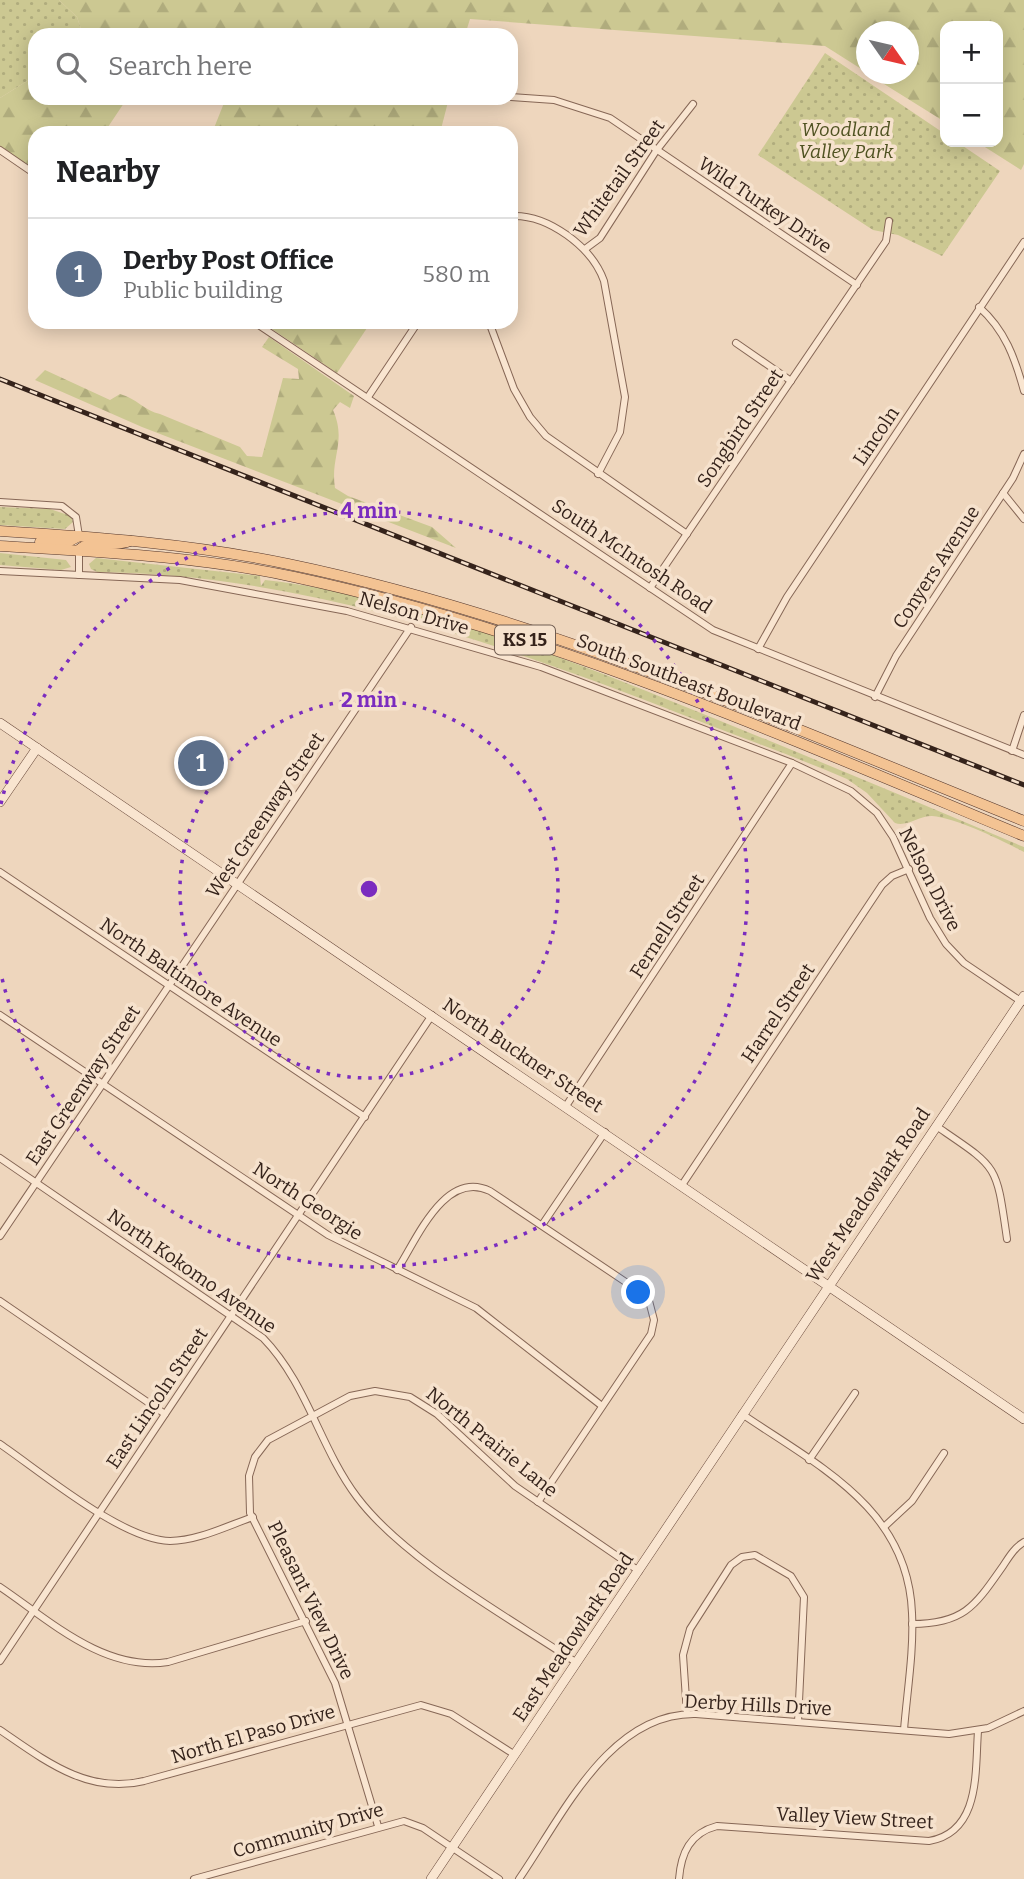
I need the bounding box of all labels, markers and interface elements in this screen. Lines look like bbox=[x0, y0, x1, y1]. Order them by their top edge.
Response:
north arrow bbox=[856, 21, 919, 84]
map controls bbox=[940, 21, 1003, 147]
button: + bbox=[940, 21, 1003, 84]
search box bbox=[28, 28, 518, 105]
icon: search bbox=[52, 48, 90, 86]
text: Search here bbox=[108, 51, 252, 82]
button: − bbox=[940, 84, 1003, 147]
street label: Whitetail Street bbox=[569, 115, 669, 241]
park label: Woodland Valley Park bbox=[798, 118, 894, 163]
street label: Wild Turkey Drive bbox=[694, 152, 836, 258]
text: Nearby bbox=[56, 154, 160, 190]
text: Derby Post Office bbox=[123, 245, 334, 276]
text: 1 bbox=[74, 260, 84, 288]
text: 580 m bbox=[423, 260, 490, 288]
text: Public building bbox=[123, 276, 283, 304]
street label: Songbird Street bbox=[692, 364, 788, 492]
street label: Lincoln bbox=[848, 402, 904, 470]
street label: South McIntosh Road bbox=[548, 494, 716, 618]
text: 4 min bbox=[341, 498, 398, 524]
street label: Conyers Avenue bbox=[888, 501, 984, 633]
street label: Nelson Drive bbox=[356, 586, 472, 640]
road number: KS 15 bbox=[495, 626, 555, 654]
street label: South Southeast Boulevard bbox=[574, 629, 804, 735]
text: 2 min bbox=[341, 687, 397, 713]
street label: West Greenway Street bbox=[201, 728, 329, 902]
pin: 1 bbox=[178, 737, 224, 789]
street label: Nelson Drive bbox=[894, 823, 966, 935]
street label: Fernell Street bbox=[625, 870, 709, 982]
centre of rings bbox=[357, 877, 381, 901]
street label: North Baltimore Avenue bbox=[96, 912, 286, 1052]
street label: Harrel Street bbox=[736, 959, 820, 1067]
street label: North Buckner Street bbox=[439, 993, 608, 1117]
street label: East Greenway Street bbox=[21, 1001, 145, 1169]
street label: West Meadowlark Road bbox=[801, 1103, 935, 1287]
street label: North Georgie bbox=[249, 1157, 367, 1245]
street label: North Kokomo Avenue bbox=[103, 1204, 281, 1338]
your location bbox=[621, 1275, 655, 1309]
street label: East Lincoln Street bbox=[101, 1323, 213, 1473]
street label: North Prairie Lane bbox=[422, 1382, 562, 1502]
street label: Pleasant View Drive bbox=[263, 1517, 359, 1683]
street label: East Meadowlark Road bbox=[508, 1548, 638, 1726]
street label: Derby Hills Drive bbox=[684, 1690, 832, 1720]
street label: North El Paso Drive bbox=[168, 1700, 338, 1768]
street label: Community Drive bbox=[230, 1797, 386, 1863]
street label: Valley View Street bbox=[776, 1802, 934, 1834]

